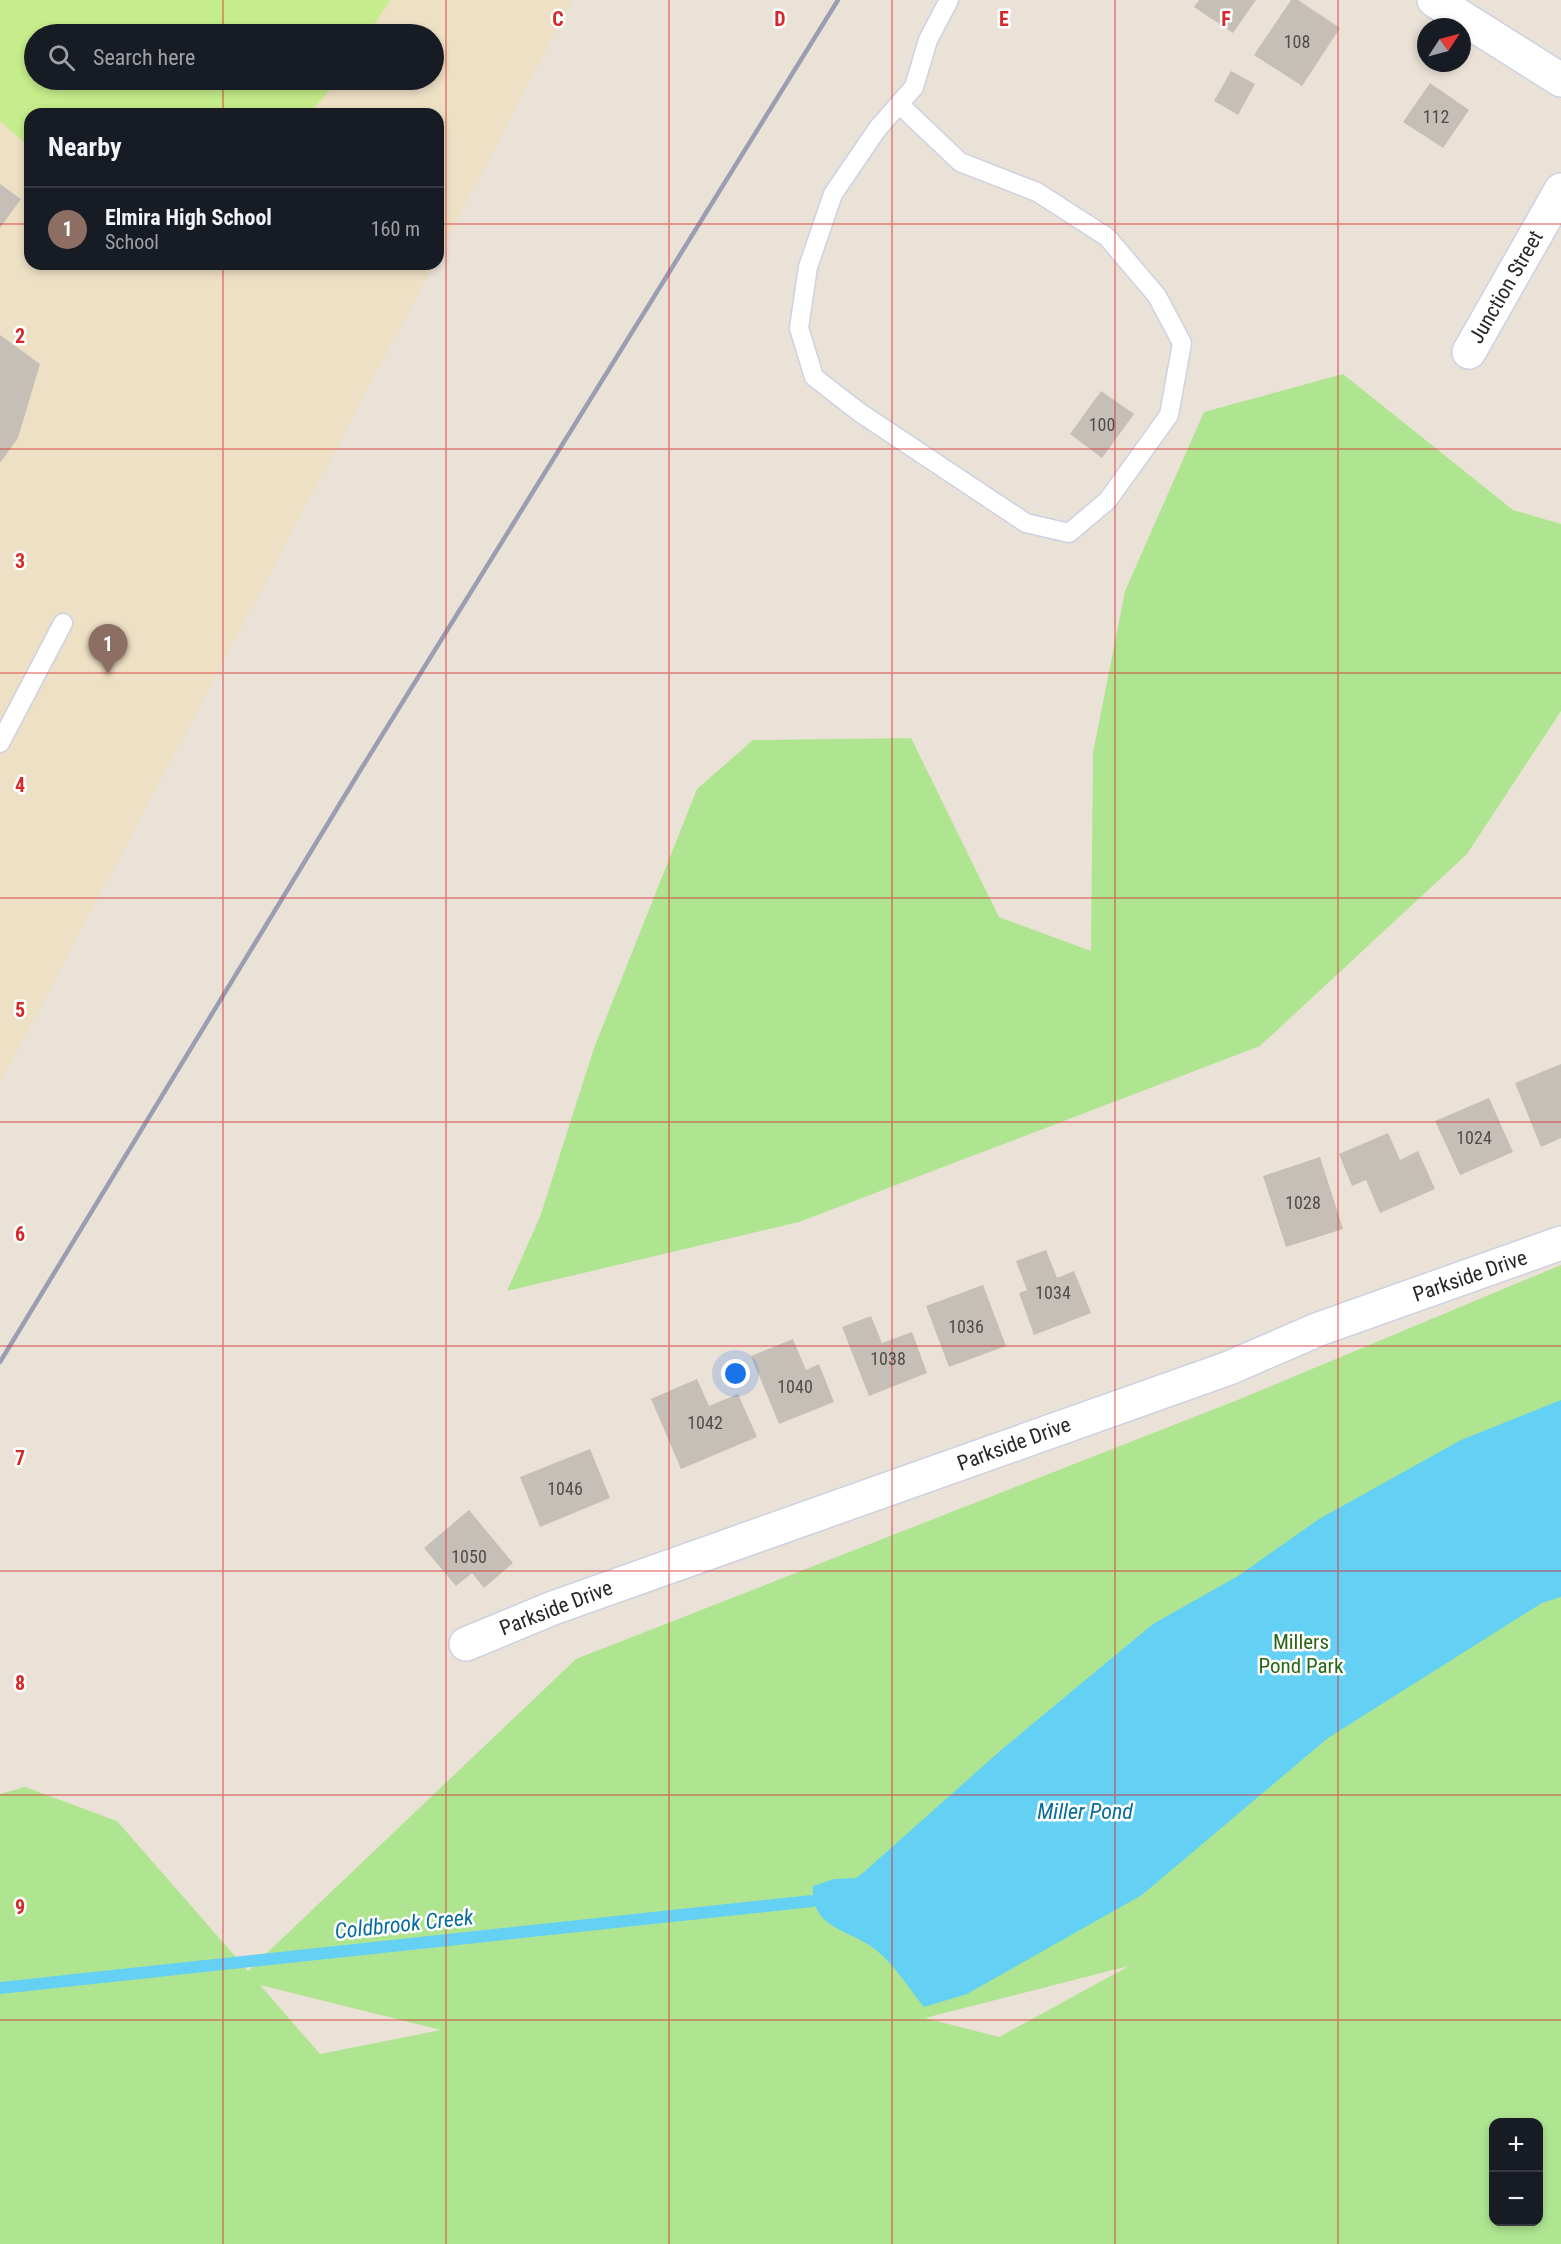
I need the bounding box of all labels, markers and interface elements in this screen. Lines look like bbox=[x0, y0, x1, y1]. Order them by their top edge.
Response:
text: C bbox=[552, 7, 564, 31]
text: D bbox=[774, 7, 786, 31]
text: E bbox=[999, 7, 1009, 31]
text: F bbox=[1221, 7, 1231, 31]
north arrow bbox=[1417, 18, 1471, 72]
search box bbox=[24, 24, 444, 90]
house number: 108 bbox=[1284, 31, 1310, 52]
icon: search bbox=[45, 41, 78, 74]
text: Search here bbox=[93, 45, 195, 70]
house number: 112 bbox=[1423, 106, 1449, 127]
text: Nearby bbox=[48, 132, 122, 162]
text: Elmira High School bbox=[105, 205, 272, 230]
text: 1 bbox=[62, 217, 73, 241]
text: 160 m bbox=[371, 217, 420, 241]
street label: Junction Street bbox=[1464, 226, 1548, 348]
text: School bbox=[105, 230, 159, 254]
text: 2 bbox=[15, 324, 25, 348]
house number: 100 bbox=[1089, 414, 1115, 435]
text: 3 bbox=[15, 549, 25, 573]
pin: 1 bbox=[88, 624, 128, 674]
text: 4 bbox=[15, 773, 25, 797]
text: 5 bbox=[15, 998, 25, 1022]
house number: 1024 bbox=[1456, 1127, 1492, 1148]
house number: 1028 bbox=[1285, 1192, 1321, 1213]
text: 6 bbox=[15, 1222, 25, 1246]
street label: Parkside Drive bbox=[1410, 1245, 1530, 1307]
house number: 1034 bbox=[1035, 1282, 1071, 1303]
house number: 1036 bbox=[948, 1316, 984, 1337]
house number: 1038 bbox=[870, 1348, 906, 1369]
your location bbox=[721, 1359, 750, 1388]
house number: 1040 bbox=[777, 1376, 813, 1397]
house number: 1042 bbox=[687, 1412, 723, 1433]
street label: Parkside Drive bbox=[954, 1412, 1074, 1476]
text: 7 bbox=[15, 1446, 25, 1470]
house number: 1046 bbox=[547, 1478, 583, 1499]
house number: 1050 bbox=[451, 1546, 487, 1567]
street label: Parkside Drive bbox=[496, 1575, 616, 1640]
park label: Millers Pond Park bbox=[1259, 1630, 1344, 1678]
text: 8 bbox=[15, 1671, 25, 1695]
water label: Miller Pond bbox=[1037, 1799, 1133, 1824]
text: 9 bbox=[15, 1895, 25, 1919]
water label: Coldbrook Creek bbox=[333, 1904, 475, 1944]
map controls bbox=[1489, 2118, 1543, 2226]
button: + bbox=[1489, 2118, 1543, 2172]
button: − bbox=[1489, 2172, 1543, 2226]

